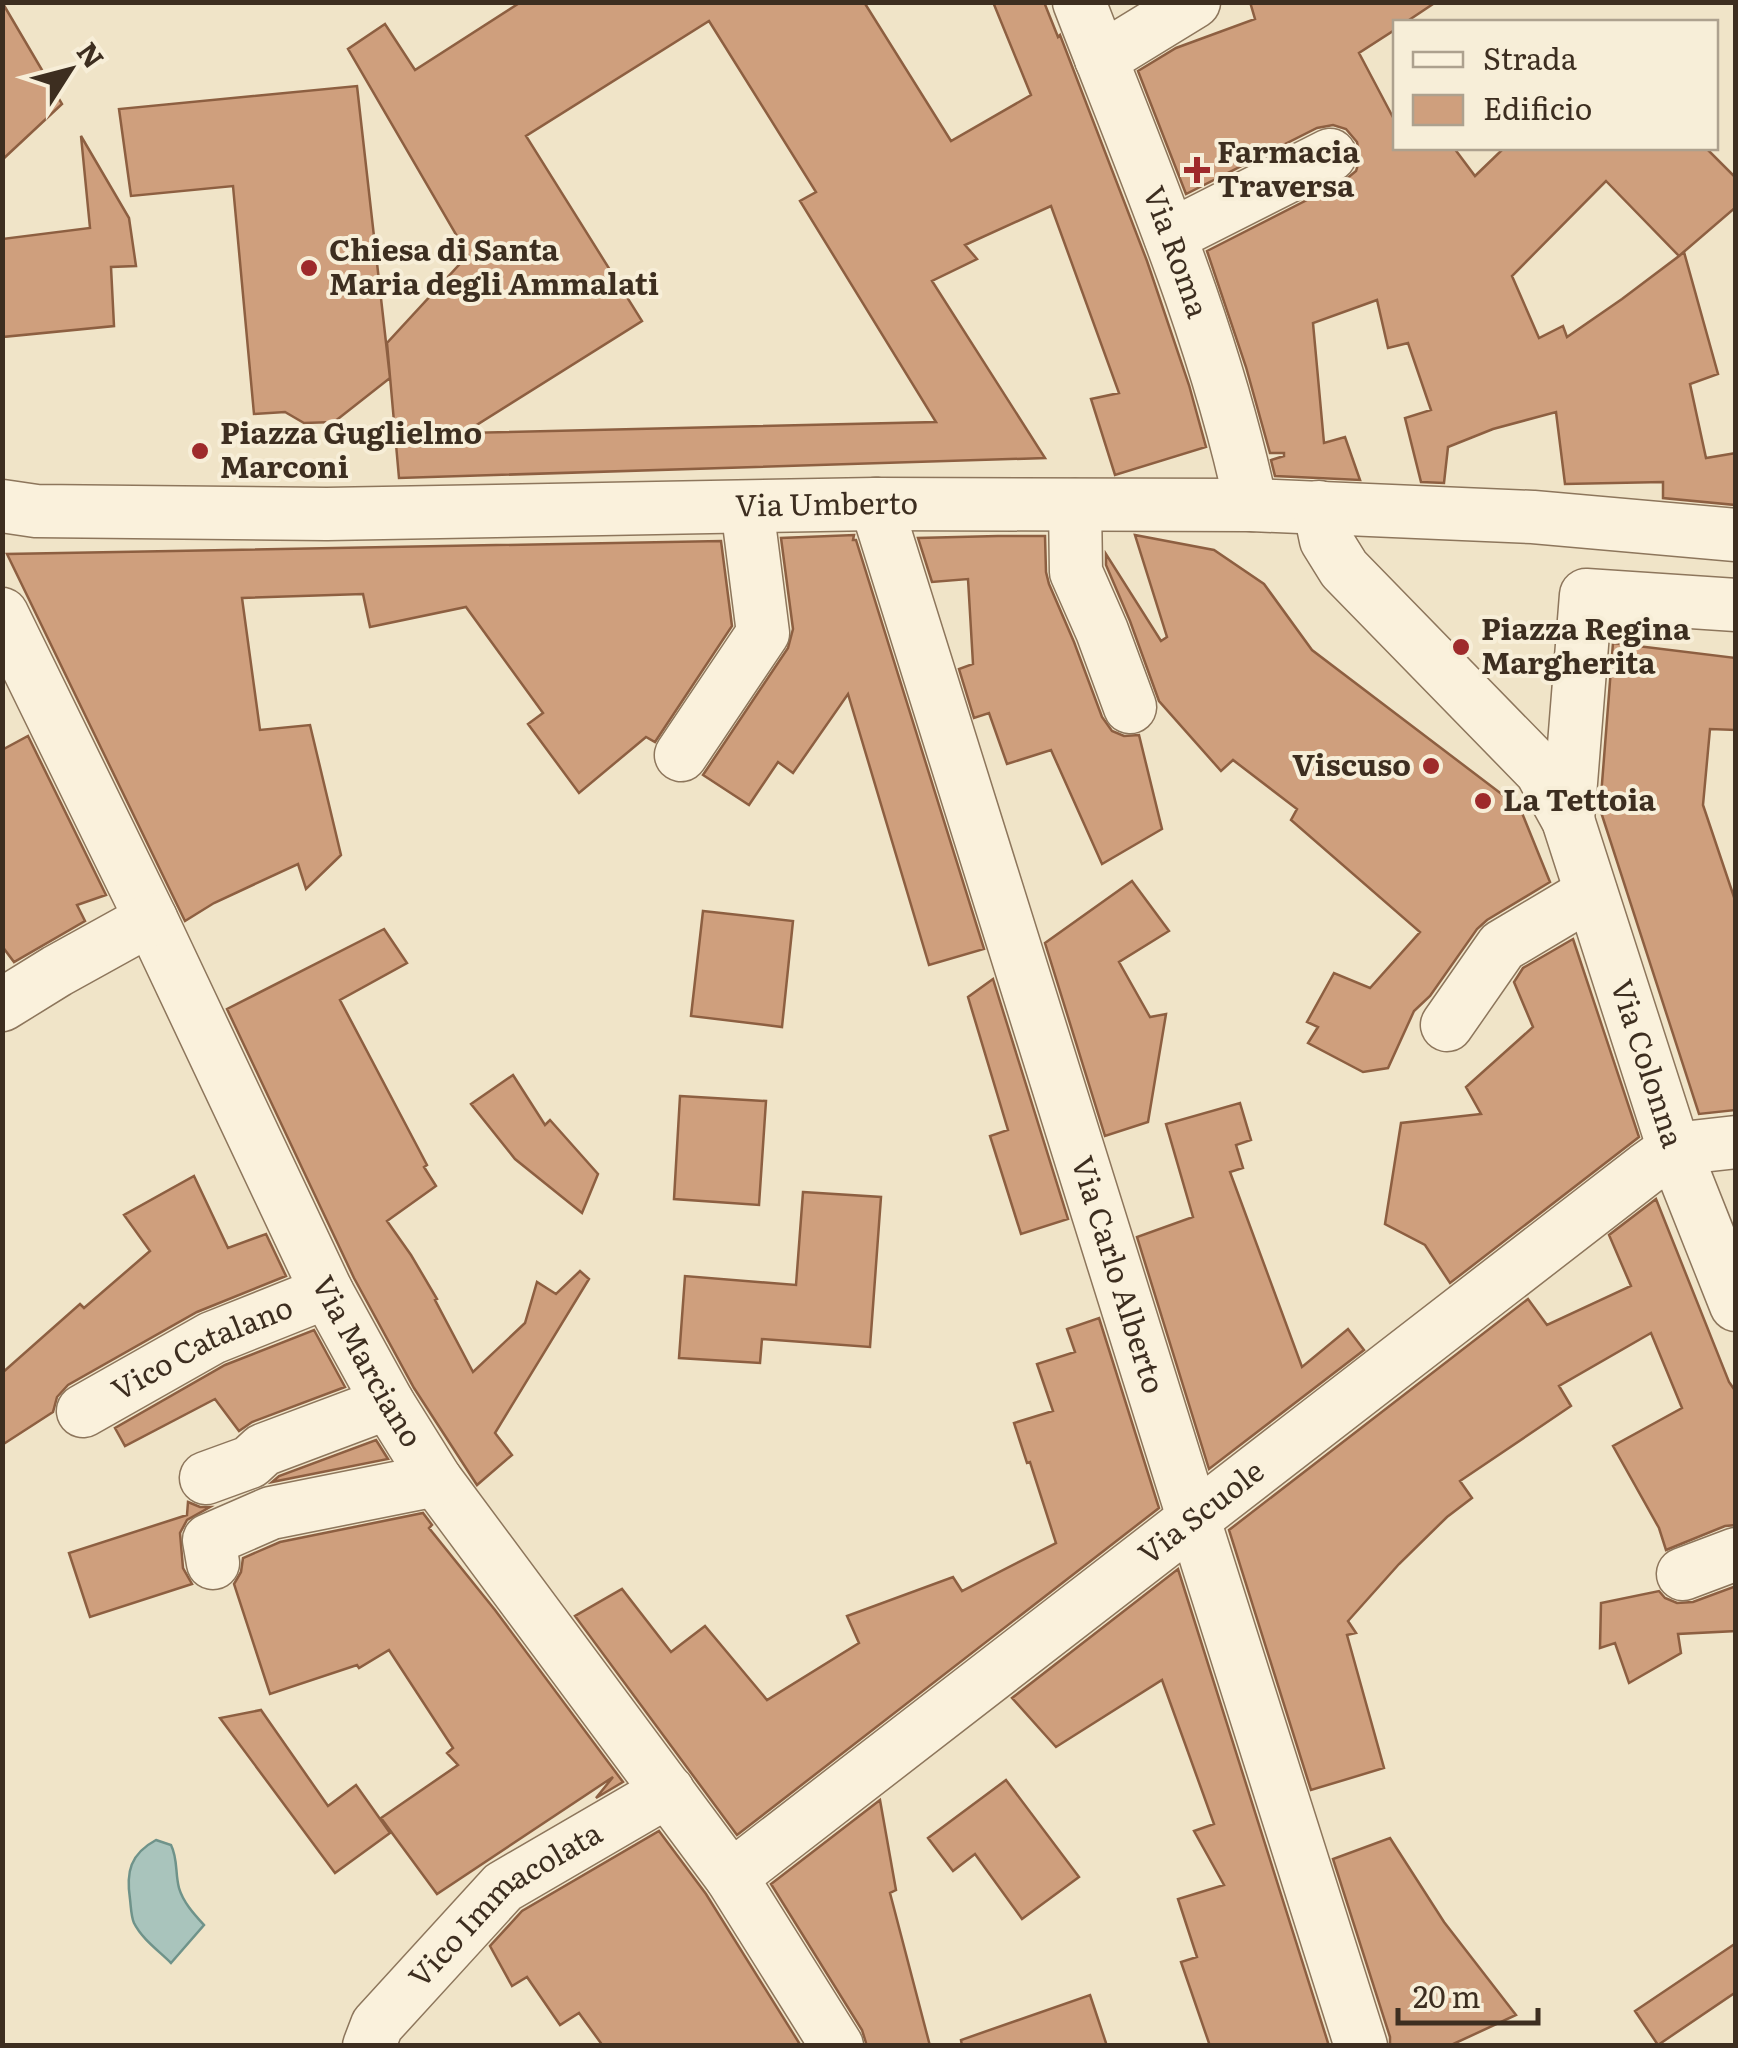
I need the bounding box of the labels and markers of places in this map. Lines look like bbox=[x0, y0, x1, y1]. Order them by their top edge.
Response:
place label: Farmacia Traversa bbox=[1217, 128, 1361, 206]
marker: Farmacia Traversa bbox=[1186, 159, 1208, 181]
place label: Chiesa di Santa Maria degli Ammalati bbox=[329, 226, 659, 304]
marker: Chiesa di Santa Maria degli Ammalati bbox=[298, 257, 320, 279]
place label: Piazza Guglielmo Marconi bbox=[220, 409, 482, 487]
marker: Piazza Guglielmo Marconi bbox=[189, 440, 211, 462]
place label: Piazza Regina Margherita bbox=[1481, 605, 1691, 683]
marker: Piazza Regina Margherita bbox=[1450, 636, 1472, 658]
place label: Viscuso bbox=[1292, 741, 1411, 785]
marker: Viscuso bbox=[1420, 755, 1442, 777]
place label: La Tettoia bbox=[1503, 776, 1657, 820]
marker: La Tettoia bbox=[1472, 790, 1494, 812]

